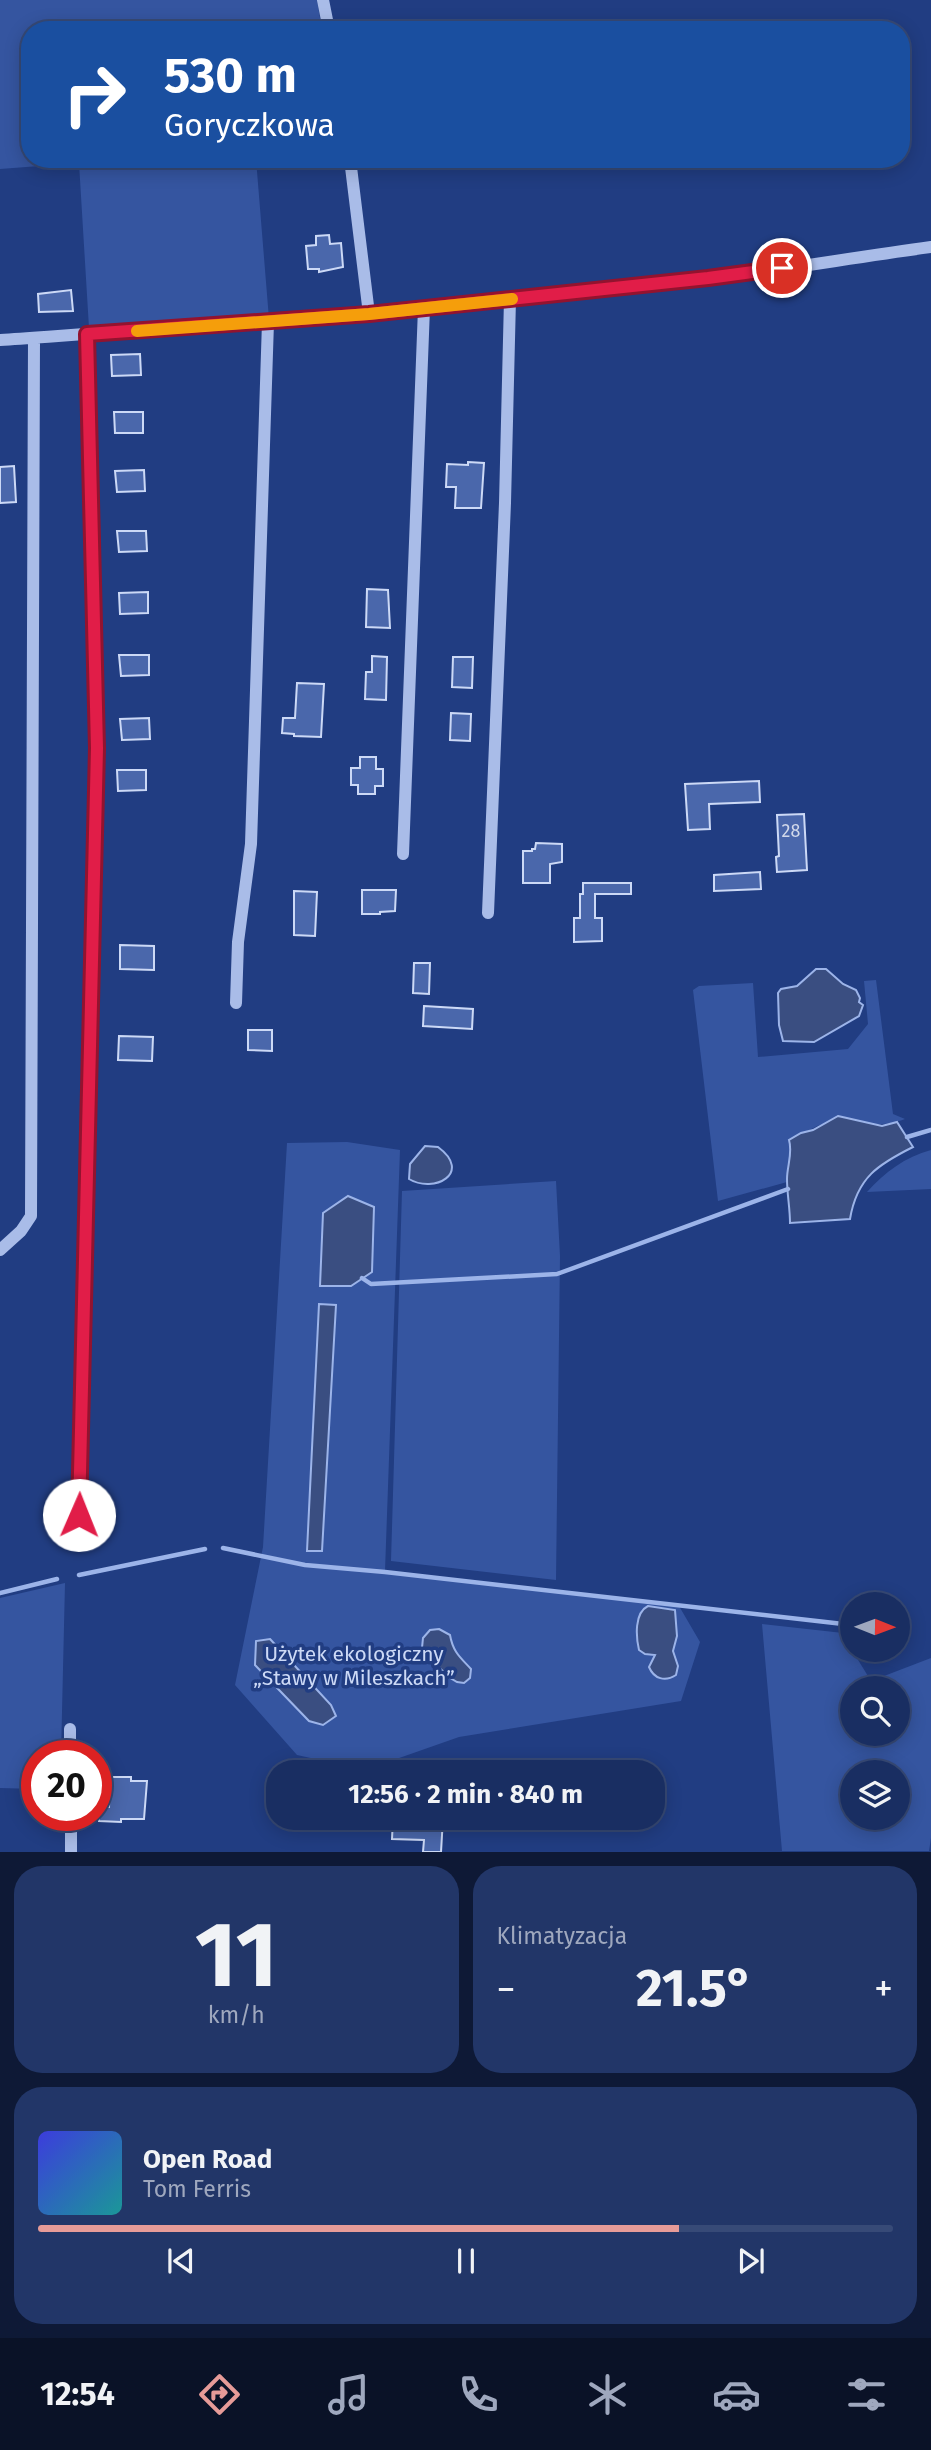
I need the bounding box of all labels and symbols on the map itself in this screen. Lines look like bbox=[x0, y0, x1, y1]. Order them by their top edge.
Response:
pin bbox=[752, 238, 812, 298]
house number: 28 bbox=[782, 820, 800, 842]
position arrow bbox=[42, 1478, 116, 1552]
north arrow bbox=[840, 1592, 910, 1662]
park label: Użytek ekologiczny „Stawy w Mileszkach” bbox=[253, 1641, 455, 1691]
speed limit sign: 20 bbox=[21, 1740, 112, 1831]

